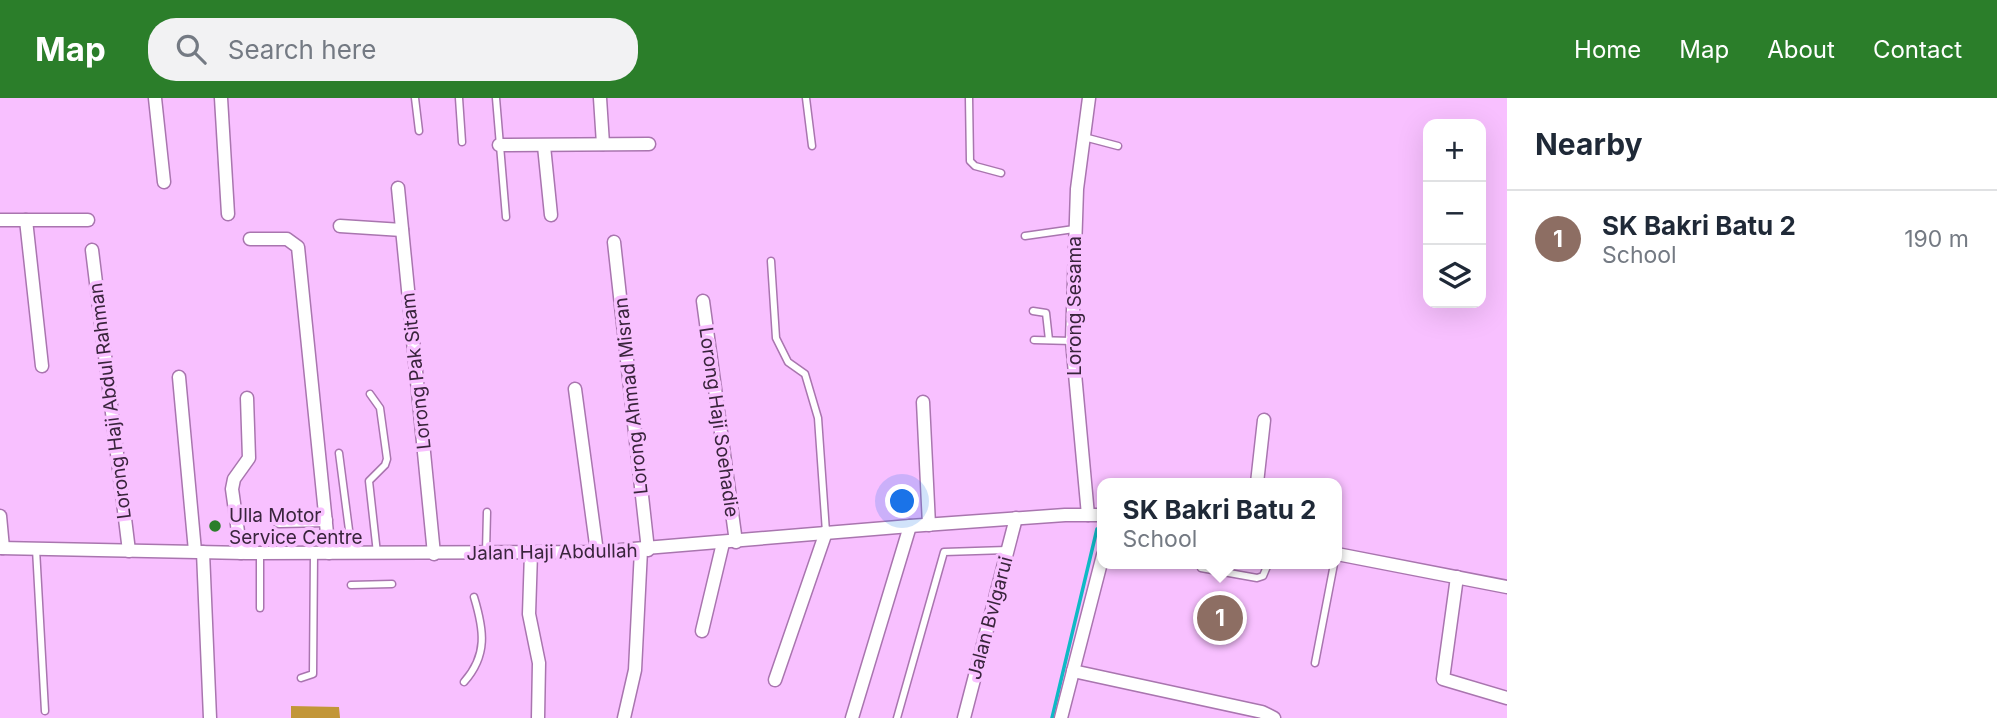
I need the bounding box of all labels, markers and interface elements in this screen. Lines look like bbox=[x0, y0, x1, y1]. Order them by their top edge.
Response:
search box bbox=[148, 18, 638, 81]
text: Map bbox=[35, 29, 106, 69]
icon: search bbox=[172, 30, 210, 68]
text: Search here bbox=[228, 34, 376, 65]
text: Home bbox=[1574, 35, 1641, 64]
text: Map bbox=[1679, 35, 1729, 64]
text: About bbox=[1767, 35, 1835, 64]
text: Contact bbox=[1873, 35, 1962, 64]
map controls bbox=[1423, 119, 1486, 308]
button: + bbox=[1423, 119, 1486, 182]
text: Nearby bbox=[1535, 126, 1643, 162]
button: − bbox=[1423, 182, 1486, 245]
text: SK Bakri Batu 2 bbox=[1602, 210, 1796, 241]
text: 1 bbox=[1553, 225, 1563, 253]
text: 190 m bbox=[1904, 225, 1969, 253]
street label: Lorong Sesama bbox=[1063, 236, 1086, 376]
text: School bbox=[1602, 241, 1677, 269]
button: layers bbox=[1423, 245, 1486, 308]
street label: Lorong Haji Abdul Rahman bbox=[84, 281, 136, 521]
street label: Lorong Pak Sitam bbox=[396, 291, 436, 451]
street label: Lorong Ahmad Misran bbox=[609, 296, 653, 496]
street label: Lorong Haji Soehadie bbox=[694, 325, 744, 519]
popup bbox=[1097, 478, 1342, 569]
your location bbox=[885, 484, 919, 518]
text: SK Bakri Batu 2 bbox=[1123, 494, 1316, 525]
place label: Ulla Motor Service Centre bbox=[229, 504, 363, 549]
marker: Ulla Motor Service Centre bbox=[207, 518, 223, 534]
text: School bbox=[1123, 525, 1197, 553]
street label: Jalan Haji Abdullah bbox=[466, 539, 638, 565]
street label: Jalan Bvlgarui bbox=[963, 554, 1017, 682]
pin: 1 bbox=[1197, 592, 1243, 644]

